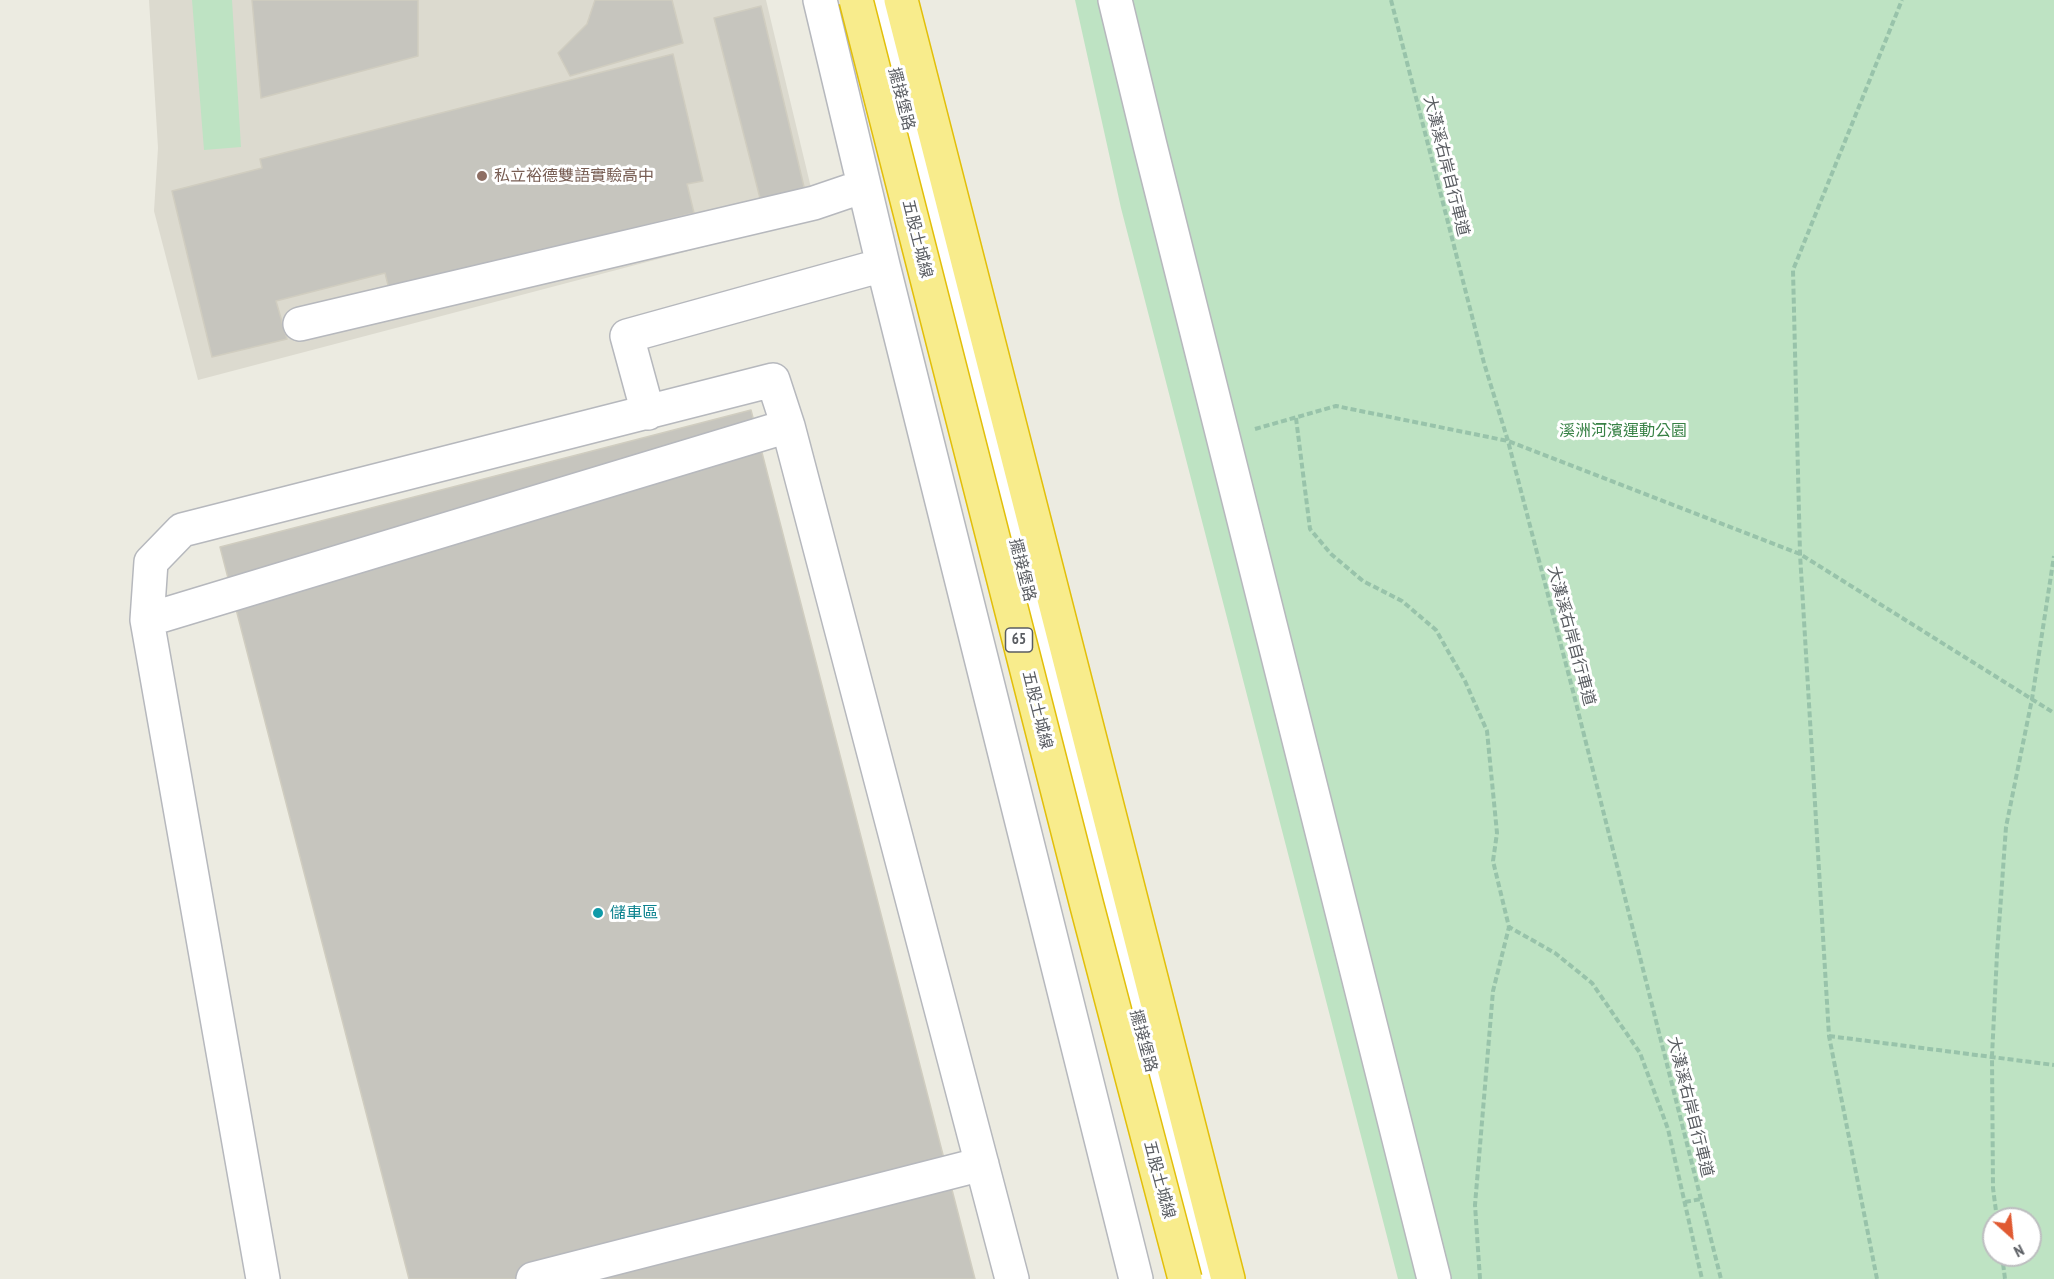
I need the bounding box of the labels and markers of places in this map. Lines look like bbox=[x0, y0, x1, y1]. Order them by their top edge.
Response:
place label: 私立裕德雙語實驗高中 bbox=[494, 166, 654, 186]
marker: 私立裕德雙語實驗高中 bbox=[475, 169, 489, 183]
place label: 儲車區 bbox=[610, 903, 658, 923]
marker: 儲車區 bbox=[591, 906, 605, 920]

